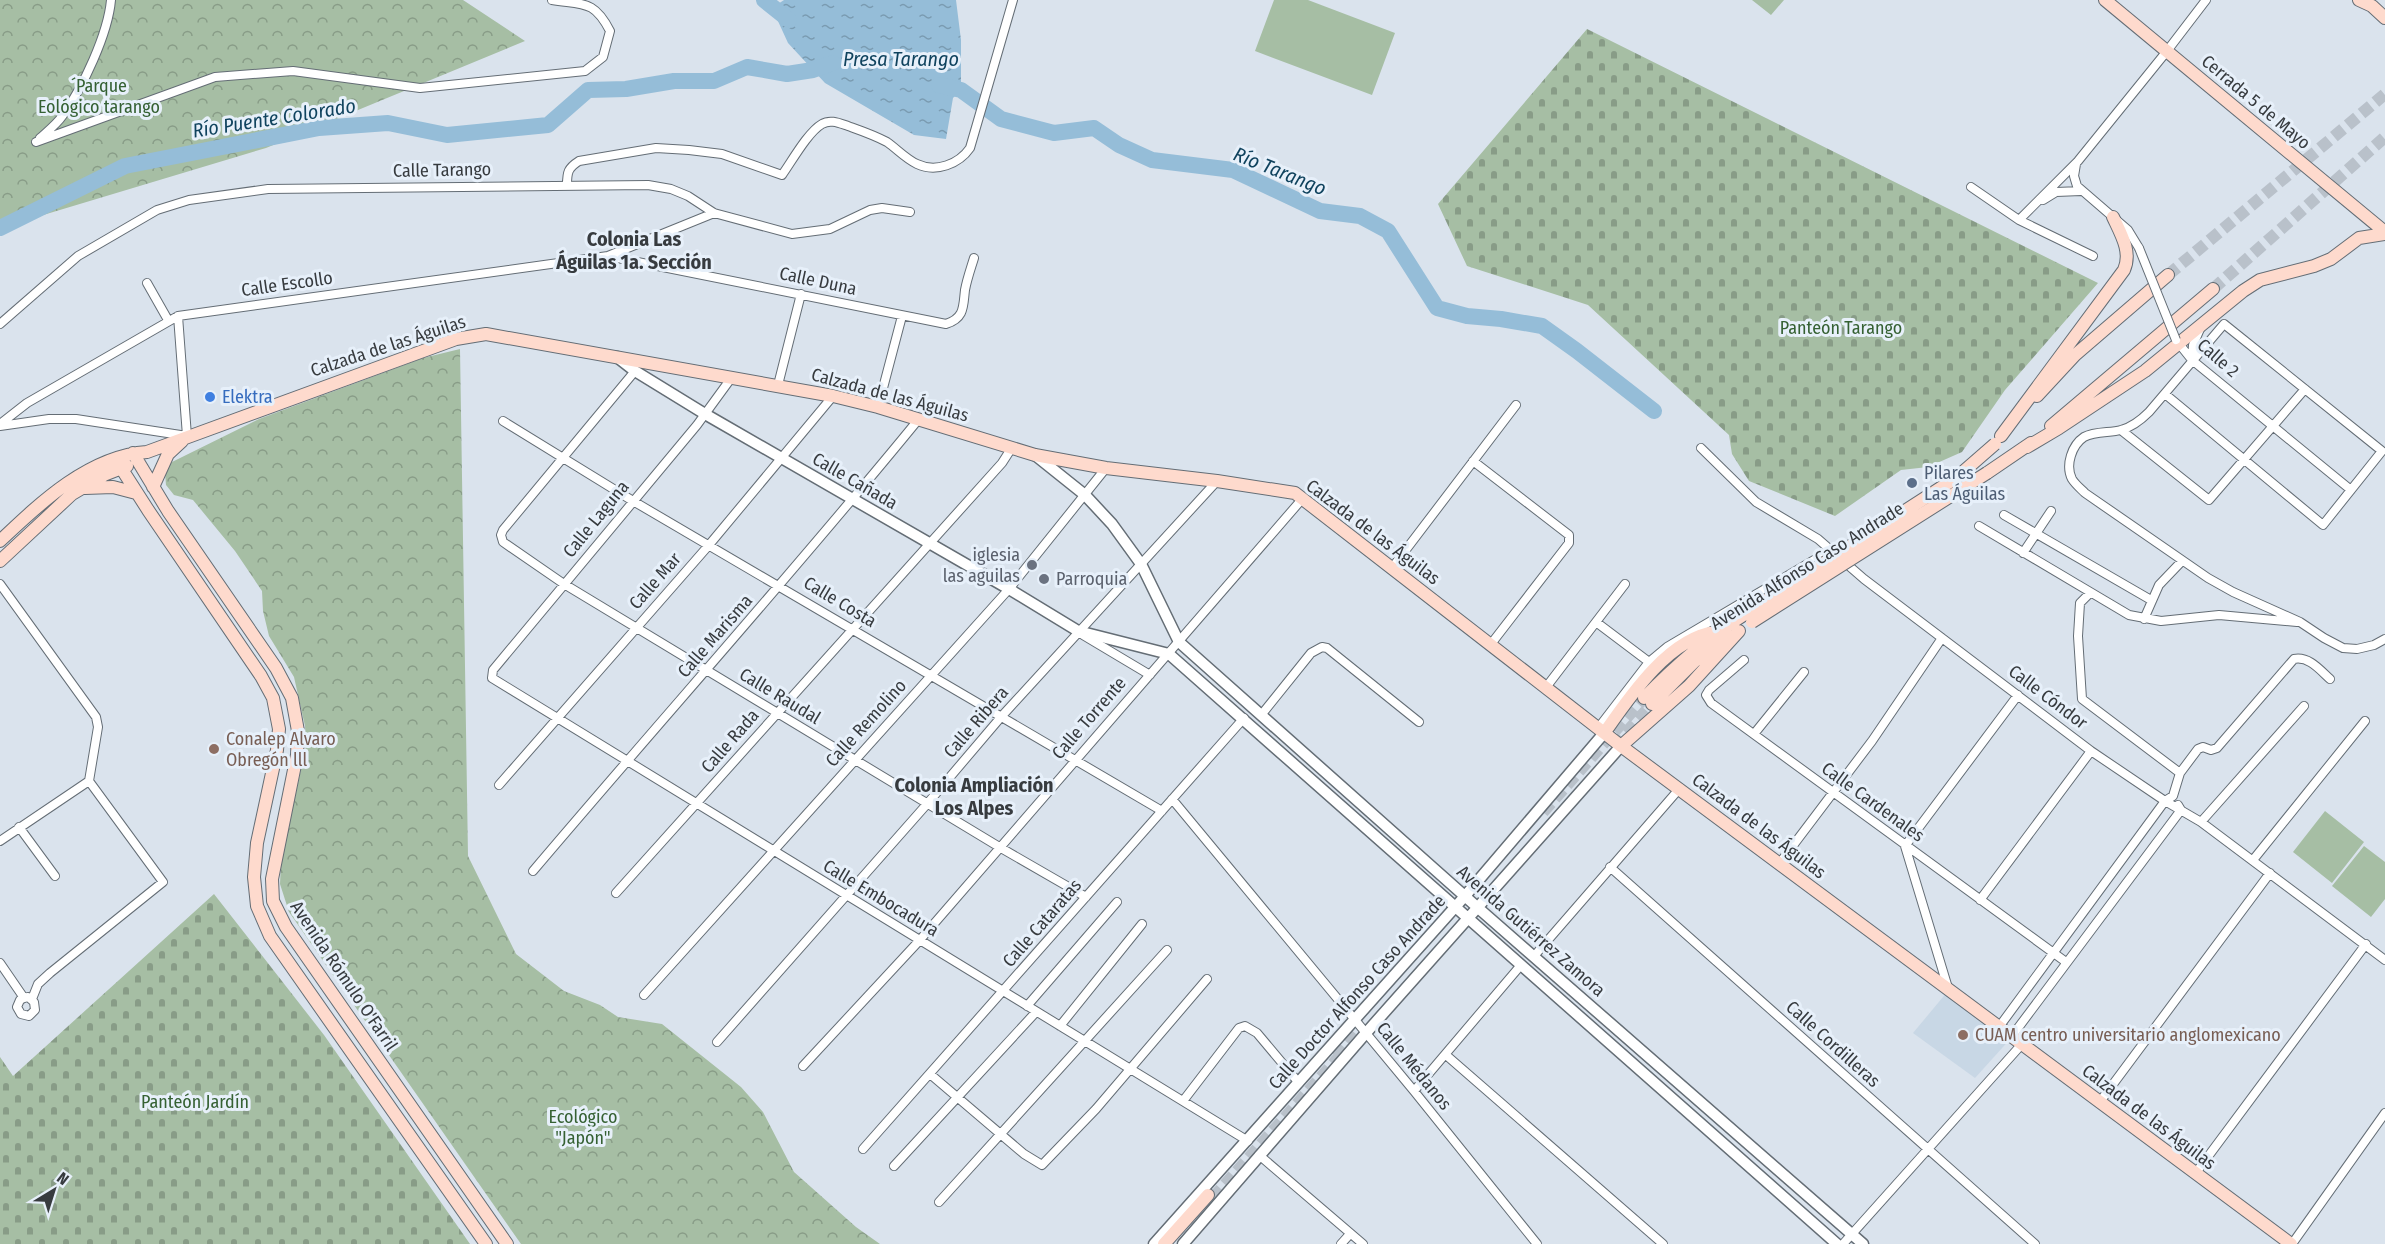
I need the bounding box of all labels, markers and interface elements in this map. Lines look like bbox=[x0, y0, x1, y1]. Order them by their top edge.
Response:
water label: Presa Tarango bbox=[843, 47, 959, 71]
street label: Cerrada 5 de Mayo bbox=[2197, 50, 2315, 154]
park label: ´Parque Eológico tarango bbox=[38, 75, 160, 118]
water label: Río Puente Colorado bbox=[191, 93, 357, 143]
water label: Río Tarango bbox=[1230, 142, 1330, 200]
street label: Calle Tarango bbox=[393, 158, 491, 182]
district label: Colonia Las Águilas 1a. Sección bbox=[555, 227, 712, 274]
street label: Calle Duna bbox=[777, 262, 859, 300]
street label: Calle Escollo bbox=[240, 267, 334, 301]
street label: Calzada de las Águilas bbox=[307, 310, 469, 381]
park label: Panteón Tarango bbox=[1780, 317, 1902, 339]
street label: Calle 2 bbox=[2193, 334, 2243, 382]
street label: Calzada de las Águilas bbox=[809, 362, 972, 427]
place label: Elektra bbox=[222, 386, 273, 408]
marker: Elektra bbox=[203, 390, 217, 404]
street label: Calle Cañada bbox=[808, 448, 902, 514]
place label: Pilares Las Águilas bbox=[1924, 462, 2006, 505]
street label: Calzada de las Águilas bbox=[1302, 474, 1445, 590]
street label: Calle Laguna bbox=[558, 476, 634, 562]
marker: Pilares Las Águilas bbox=[1905, 476, 1919, 490]
street label: Avenida Alfonso Caso Andrade bbox=[1706, 497, 1908, 635]
place label: iglesia las aguilas bbox=[943, 544, 1020, 587]
street label: Calle Mar bbox=[624, 548, 686, 614]
marker: iglesia las aguilas bbox=[1025, 558, 1039, 572]
place label: Parroquia bbox=[1056, 568, 1127, 590]
street label: Calle Costa bbox=[800, 572, 880, 632]
marker: Parroquia bbox=[1037, 572, 1051, 586]
street label: Calle Marisma bbox=[673, 590, 757, 682]
street label: Calle Cóndor bbox=[2004, 660, 2092, 734]
street label: Calle Raudal bbox=[735, 663, 825, 729]
street label: Calle Torrente bbox=[1047, 672, 1131, 764]
street label: Calle Remolino bbox=[821, 675, 911, 771]
street label: Calle Ribera bbox=[939, 682, 1013, 762]
street label: Calle Rada bbox=[696, 705, 764, 777]
place label: Conalep Alvaro Obregón lll bbox=[226, 728, 336, 771]
marker: Conalep Alvaro Obregón lll bbox=[207, 742, 221, 756]
street label: Calle Cardenales bbox=[1817, 757, 1929, 847]
street label: Calzada de las Águilas bbox=[1688, 768, 1831, 884]
district label: Colonia Ampliación Los Alpes bbox=[894, 773, 1054, 820]
street label: Calle Embocadura bbox=[819, 855, 943, 941]
street label: Avenida Gutiérrez Zamora bbox=[1452, 861, 1610, 1001]
street label: Calle Cataratas bbox=[998, 874, 1086, 971]
street label: Calle Doctor Alfonso Caso Andrade bbox=[1264, 890, 1450, 1094]
street label: Avenida Rómulo O'Farril bbox=[286, 897, 402, 1055]
street label: Calle Cordilleras bbox=[1782, 996, 1885, 1092]
street label: Calle Médanos bbox=[1372, 1018, 1456, 1115]
place label: CUAM centro universitario anglomexicano bbox=[1975, 1024, 2281, 1046]
marker: CUAM centro universitario anglomexicano bbox=[1956, 1028, 1970, 1042]
street label: Calzada de las Águilas bbox=[2078, 1059, 2221, 1175]
park label: Panteón Jardín bbox=[141, 1091, 249, 1113]
park label: Ecológico "Japón" bbox=[549, 1106, 617, 1149]
north arrow bbox=[24, 1160, 84, 1220]
text: N bbox=[53, 1168, 73, 1189]

